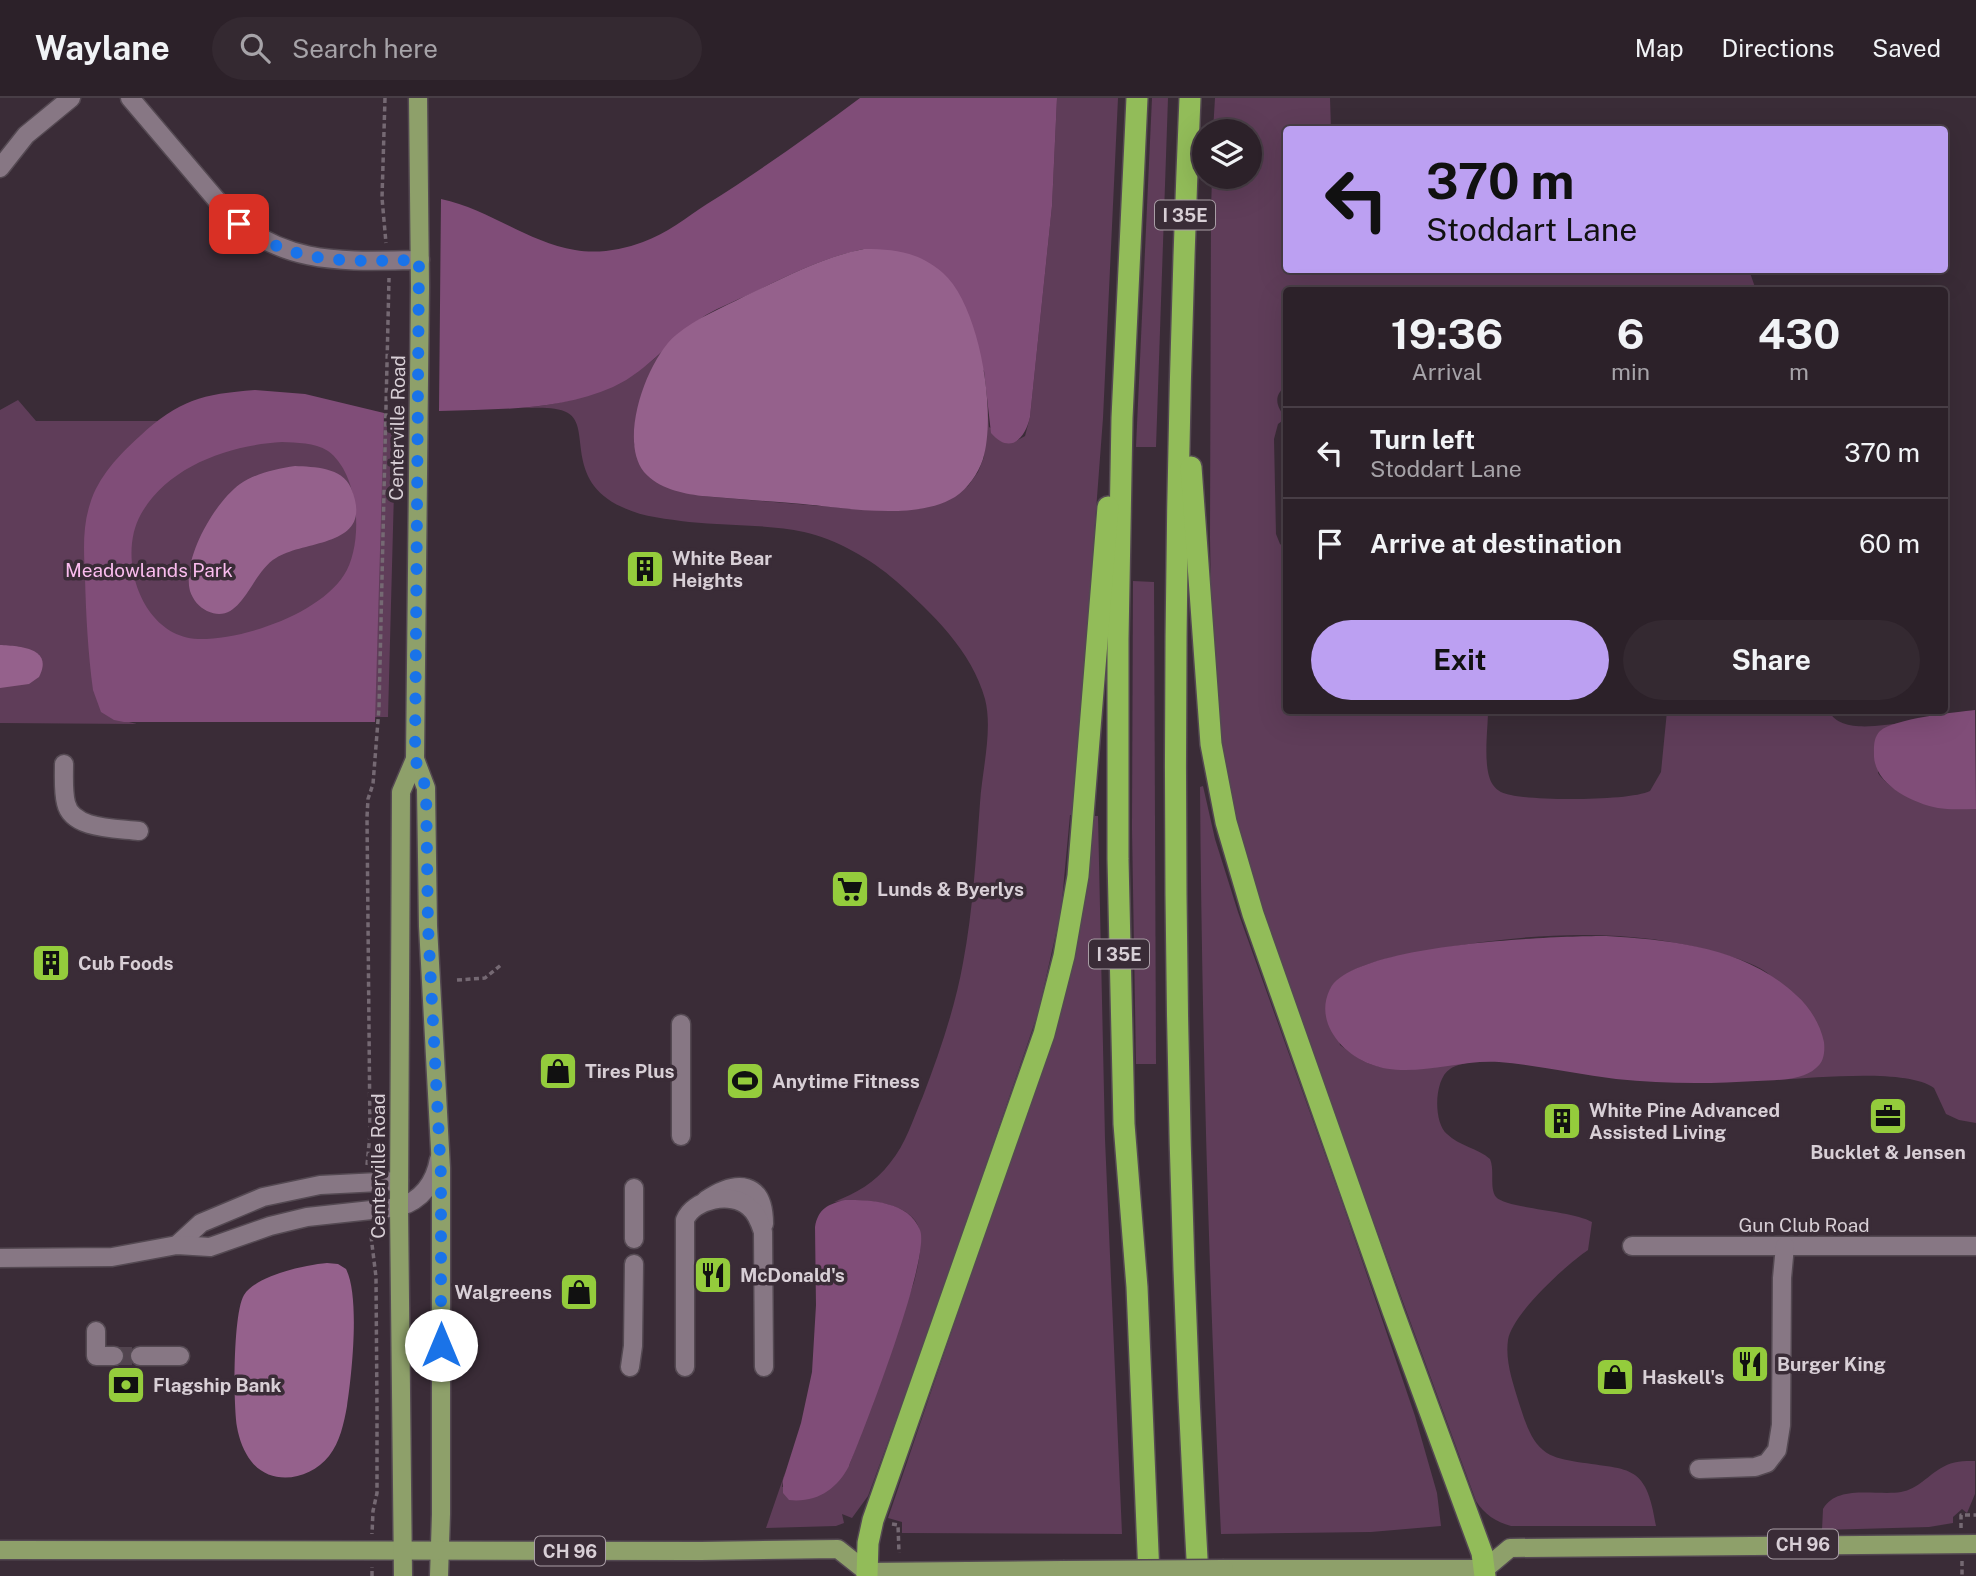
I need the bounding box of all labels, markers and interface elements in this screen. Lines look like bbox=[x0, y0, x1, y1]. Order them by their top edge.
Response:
search box bbox=[212, 17, 702, 80]
text: Waylane bbox=[35, 29, 170, 67]
icon: search bbox=[236, 29, 274, 67]
text: Search here bbox=[292, 33, 438, 64]
text: Map bbox=[1635, 34, 1684, 62]
text: Directions bbox=[1722, 34, 1834, 62]
text: Saved bbox=[1872, 34, 1941, 62]
map controls bbox=[1192, 119, 1262, 189]
button: layers bbox=[1192, 119, 1262, 189]
text: 370 m bbox=[1426, 152, 1575, 210]
icon: left bbox=[1311, 154, 1402, 245]
pin bbox=[209, 194, 269, 254]
road number: I 35E bbox=[1155, 201, 1215, 230]
icon: arrive bbox=[220, 205, 258, 243]
text: Stoddart Lane bbox=[1426, 211, 1637, 248]
text: 19:36 bbox=[1391, 309, 1503, 358]
text: 6 bbox=[1617, 309, 1644, 358]
text: 430 bbox=[1758, 309, 1840, 358]
street label: Centerville Road bbox=[385, 355, 409, 501]
text: Arrival bbox=[1411, 358, 1483, 385]
text: min bbox=[1611, 358, 1650, 385]
text: m bbox=[1789, 358, 1809, 385]
text: Turn left bbox=[1370, 424, 1475, 455]
icon: left bbox=[1311, 434, 1349, 472]
text: 370 m bbox=[1844, 437, 1920, 468]
text: Stoddart Lane bbox=[1370, 455, 1522, 482]
icon: arrive bbox=[1311, 525, 1349, 563]
text: Arrive at destination bbox=[1370, 528, 1622, 559]
text: 60 m bbox=[1859, 528, 1920, 559]
place label: White Bear Heights bbox=[672, 547, 772, 591]
building icon: White Bear Heights bbox=[624, 548, 666, 590]
park label: Meadowlands Park bbox=[65, 559, 233, 581]
button: Exit bbox=[1311, 620, 1609, 700]
button: Share bbox=[1623, 620, 1920, 700]
supermarket icon: Lunds & Byerlys bbox=[829, 868, 871, 910]
place label: Lunds & Byerlys bbox=[877, 878, 1024, 900]
road number: I 35E bbox=[1089, 940, 1149, 968]
building icon: Cub Foods bbox=[30, 942, 72, 984]
place label: Cub Foods bbox=[78, 952, 174, 974]
shop icon: Tires Plus bbox=[537, 1050, 579, 1092]
place label: Tires Plus bbox=[585, 1060, 675, 1082]
sports icon: Anytime Fitness bbox=[724, 1060, 766, 1102]
place label: Anytime Fitness bbox=[772, 1070, 920, 1092]
street label: Centerville Road bbox=[367, 1093, 389, 1239]
office icon: Bucklet & Jensen bbox=[1867, 1095, 1909, 1137]
place label: White Pine Advanced Assisted Living bbox=[1589, 1099, 1780, 1143]
building icon: White Pine Advanced Assisted Living bbox=[1541, 1100, 1583, 1142]
place label: Bucklet & Jensen bbox=[1810, 1141, 1966, 1163]
street label: Gun Club Road bbox=[1738, 1214, 1870, 1236]
restaurant icon: McDonald's bbox=[692, 1254, 734, 1296]
place label: McDonald's bbox=[740, 1264, 845, 1286]
shop icon: Walgreens bbox=[558, 1271, 600, 1313]
place label: Walgreens bbox=[455, 1281, 552, 1303]
position arrow bbox=[404, 1308, 478, 1382]
restaurant icon: Burger King bbox=[1729, 1343, 1771, 1385]
place label: Burger King bbox=[1777, 1353, 1886, 1375]
shop icon: Haskell's bbox=[1594, 1356, 1636, 1398]
bank icon: Flagship Bank bbox=[105, 1364, 147, 1406]
place label: Haskell's bbox=[1642, 1366, 1724, 1388]
place label: Flagship Bank bbox=[153, 1374, 282, 1396]
road number: CH 96 bbox=[1768, 1530, 1838, 1559]
road number: CH 96 bbox=[535, 1536, 605, 1566]

